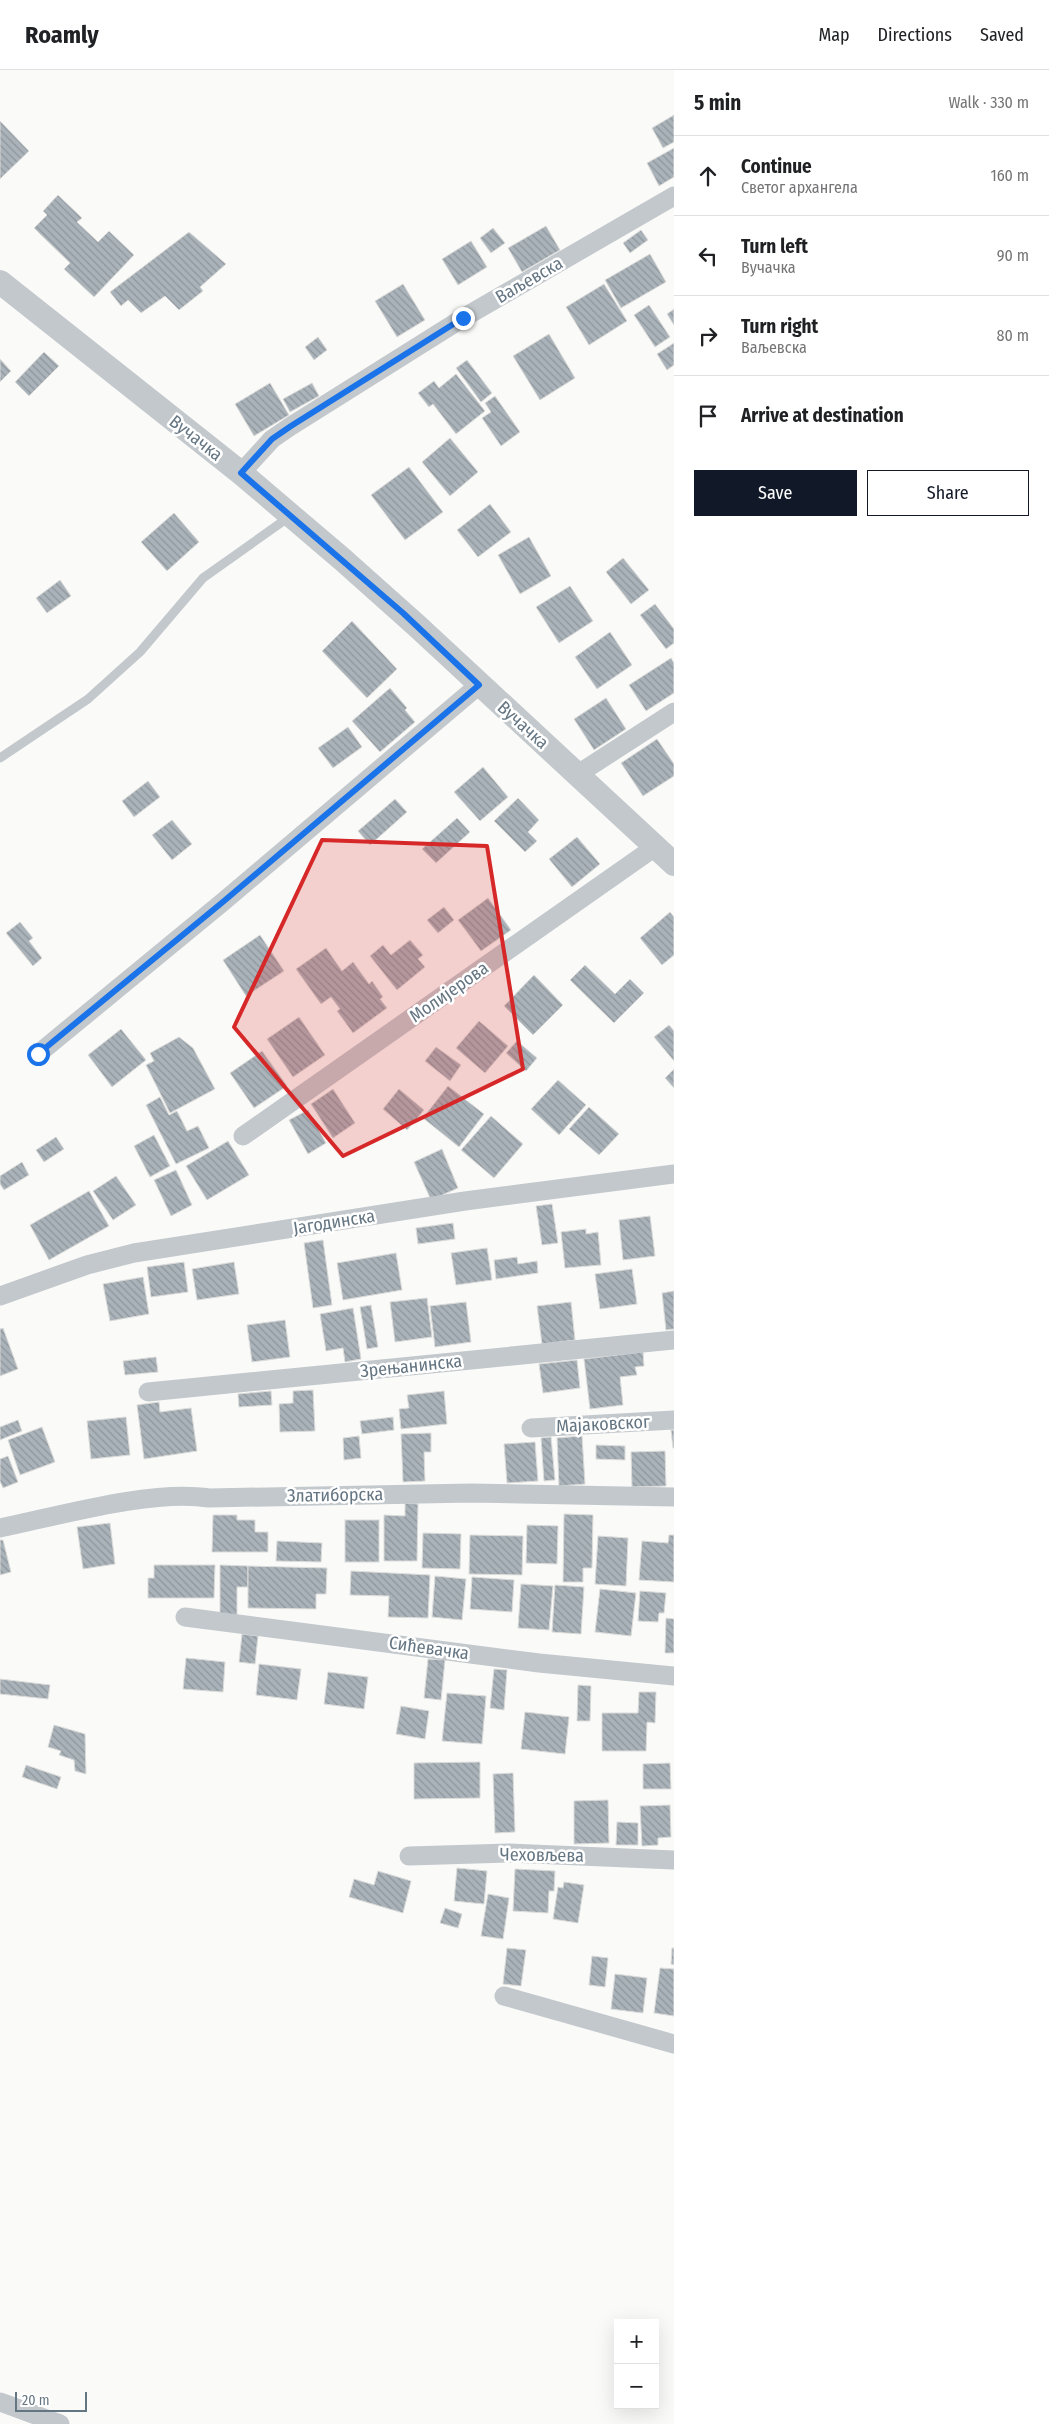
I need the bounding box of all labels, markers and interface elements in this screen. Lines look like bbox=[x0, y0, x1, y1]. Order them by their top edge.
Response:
text: Roamly bbox=[25, 21, 99, 49]
text: Map bbox=[818, 24, 850, 46]
text: Directions bbox=[878, 24, 952, 46]
text: Saved bbox=[980, 24, 1024, 46]
text: 5 min bbox=[694, 90, 741, 116]
text: Walk · 330 m bbox=[948, 93, 1029, 112]
text: Continue bbox=[741, 155, 812, 178]
icon: ahead bbox=[694, 162, 722, 190]
text: 160 m bbox=[990, 166, 1029, 185]
text: Светог архангела bbox=[741, 178, 858, 197]
text: Turn left bbox=[741, 235, 808, 258]
icon: left bbox=[694, 242, 722, 270]
text: 90 m bbox=[997, 246, 1029, 265]
street label: Ваљевска bbox=[491, 252, 567, 308]
text: Вучачка bbox=[741, 258, 796, 277]
route end bbox=[452, 307, 475, 330]
text: Turn right bbox=[741, 315, 818, 338]
icon: right bbox=[694, 322, 722, 350]
text: 80 m bbox=[997, 326, 1029, 345]
text: Ваљевска bbox=[741, 338, 807, 357]
icon: arrive bbox=[694, 402, 722, 430]
text: Arrive at destination bbox=[741, 404, 904, 427]
street label: Вучачка bbox=[165, 410, 227, 466]
button: Save bbox=[694, 470, 857, 516]
button: Share bbox=[867, 470, 1029, 516]
street label: Вучачка bbox=[493, 696, 553, 754]
street label: Молијерова bbox=[405, 957, 493, 1027]
route start bbox=[27, 1043, 50, 1066]
street label: Јагодинска bbox=[291, 1205, 377, 1239]
street label: Зрењанинска bbox=[359, 1350, 463, 1382]
street label: Мајаковског bbox=[556, 1411, 651, 1437]
street label: Златиборска bbox=[287, 1483, 384, 1507]
street label: Сићевачка bbox=[388, 1631, 471, 1665]
street label: Чеховљева bbox=[500, 1843, 584, 1867]
map controls bbox=[614, 2319, 659, 2409]
button: + bbox=[614, 2319, 659, 2364]
button: − bbox=[614, 2364, 659, 2409]
scale bar bbox=[15, 2389, 88, 2412]
text: 20 m bbox=[22, 2392, 50, 2409]

